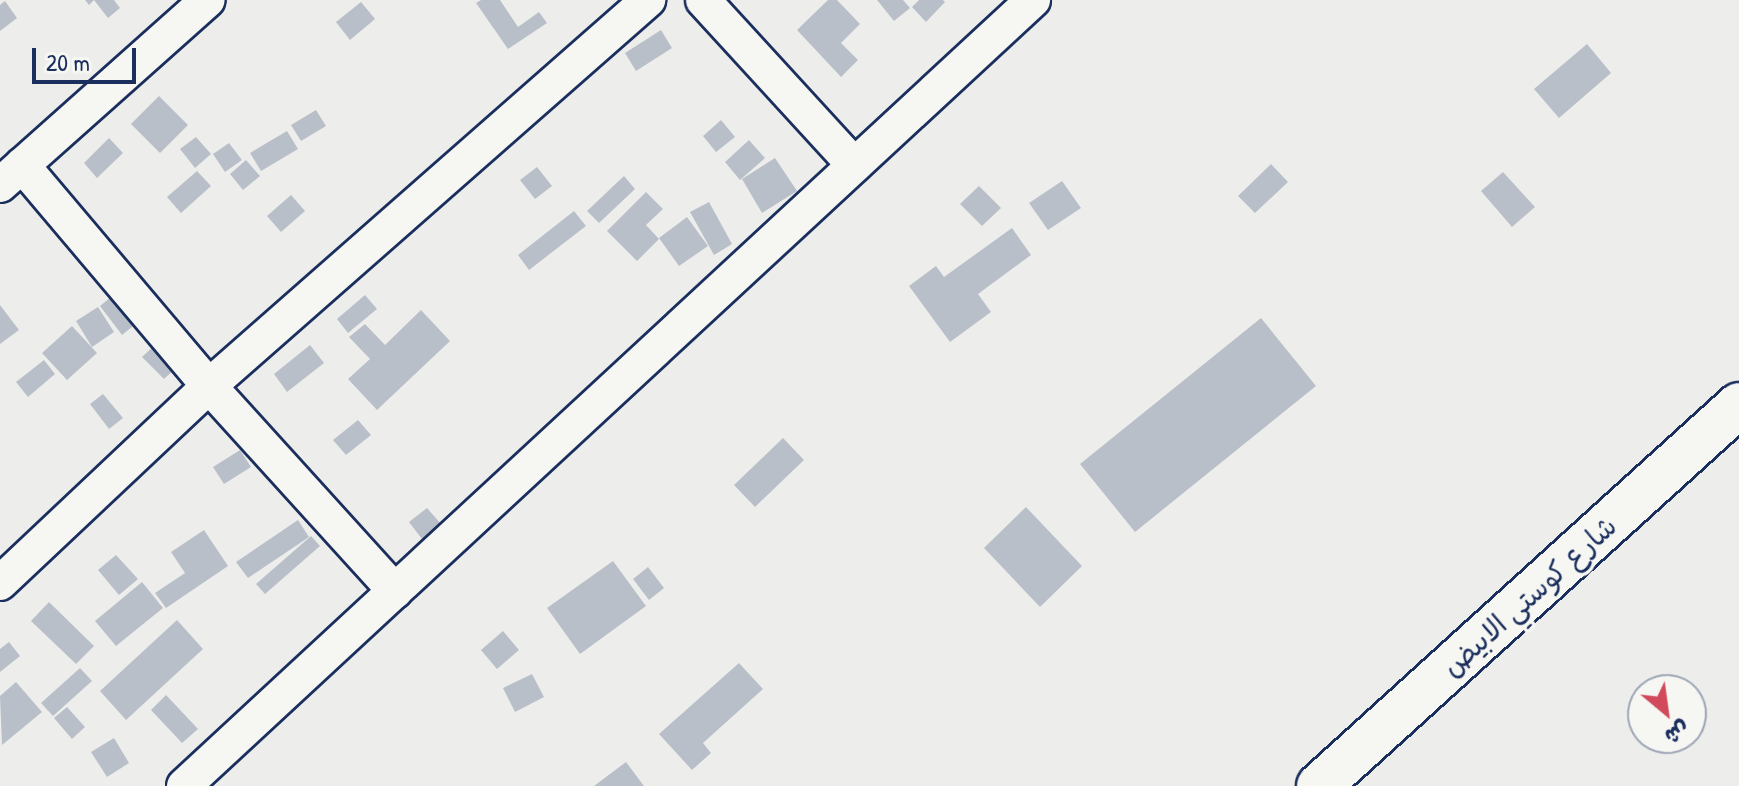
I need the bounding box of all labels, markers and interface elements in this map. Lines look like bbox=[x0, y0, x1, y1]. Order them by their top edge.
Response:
scale bar bbox=[36, 32, 140, 82]
text: 20 m bbox=[46, 46, 90, 78]
street label: شارع كوستي الابيض bbox=[1435, 509, 1623, 683]
north arrow bbox=[1627, 674, 1707, 754]
text: ش bbox=[1660, 714, 1696, 752]

